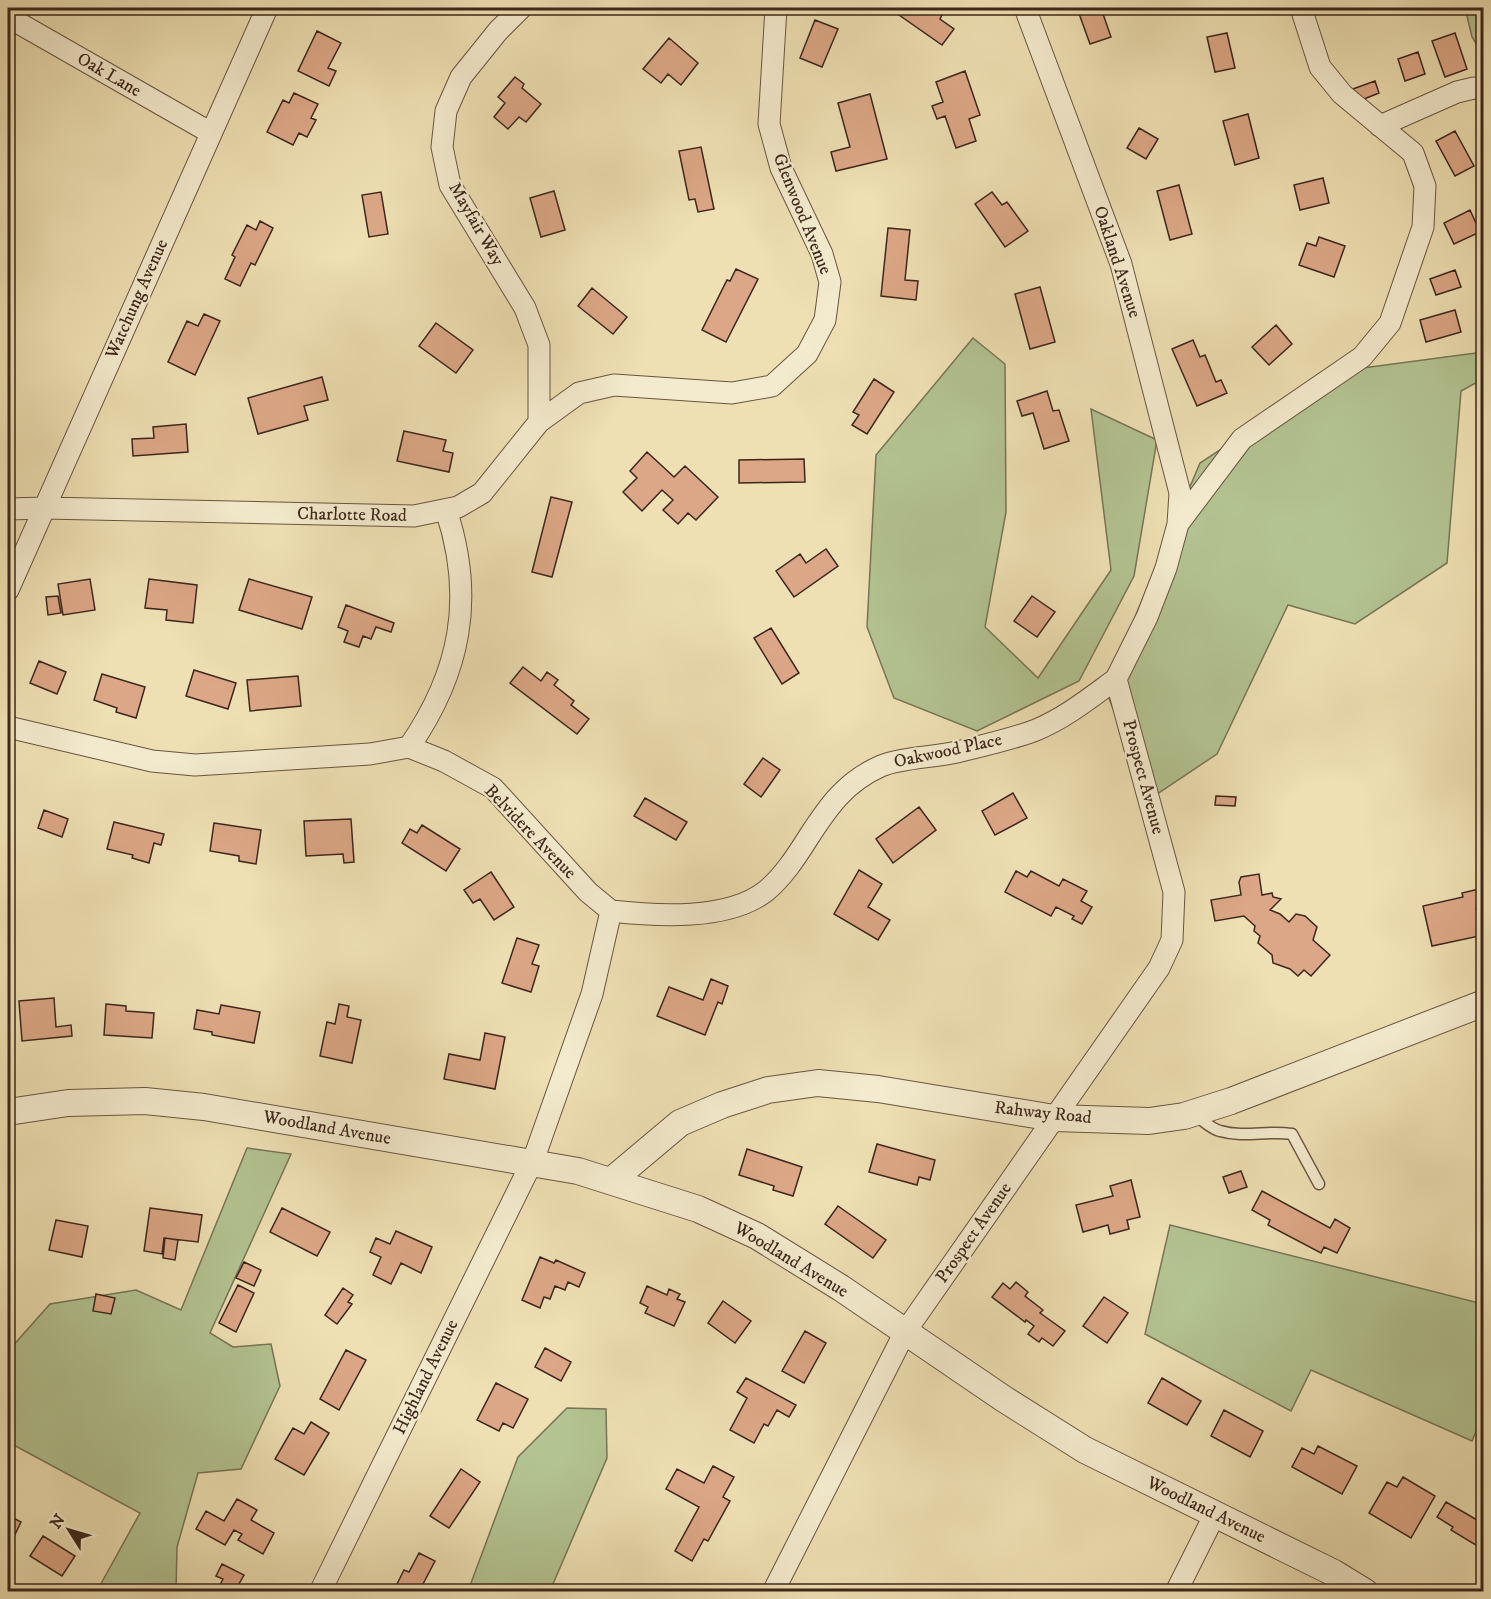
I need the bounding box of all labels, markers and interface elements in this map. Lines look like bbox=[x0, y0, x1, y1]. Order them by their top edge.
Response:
street label: Oak Lane bbox=[73, 48, 145, 102]
street label: Glenwood Avenue bbox=[768, 150, 836, 278]
street label: Mayfair Way bbox=[443, 178, 509, 270]
street label: Oakland Avenue bbox=[1089, 203, 1145, 321]
street label: Watchung Avenue bbox=[100, 236, 173, 363]
street label: Charlotte Road bbox=[297, 503, 407, 527]
street label: Prospect Avenue bbox=[1117, 717, 1169, 837]
street label: Oakwood Place bbox=[892, 729, 1004, 773]
street label: Belvidere Avenue bbox=[479, 780, 581, 884]
street label: Rahway Road bbox=[993, 1097, 1093, 1129]
street label: Woodland Avenue bbox=[260, 1106, 393, 1150]
street label: Prospect Avenue bbox=[931, 1178, 1017, 1288]
street label: Woodland Avenue bbox=[729, 1217, 852, 1303]
street label: Highland Avenue bbox=[389, 1316, 463, 1438]
street label: Woodland Avenue bbox=[1142, 1471, 1269, 1548]
north arrow bbox=[39, 1500, 99, 1560]
text: N bbox=[46, 1510, 70, 1533]

